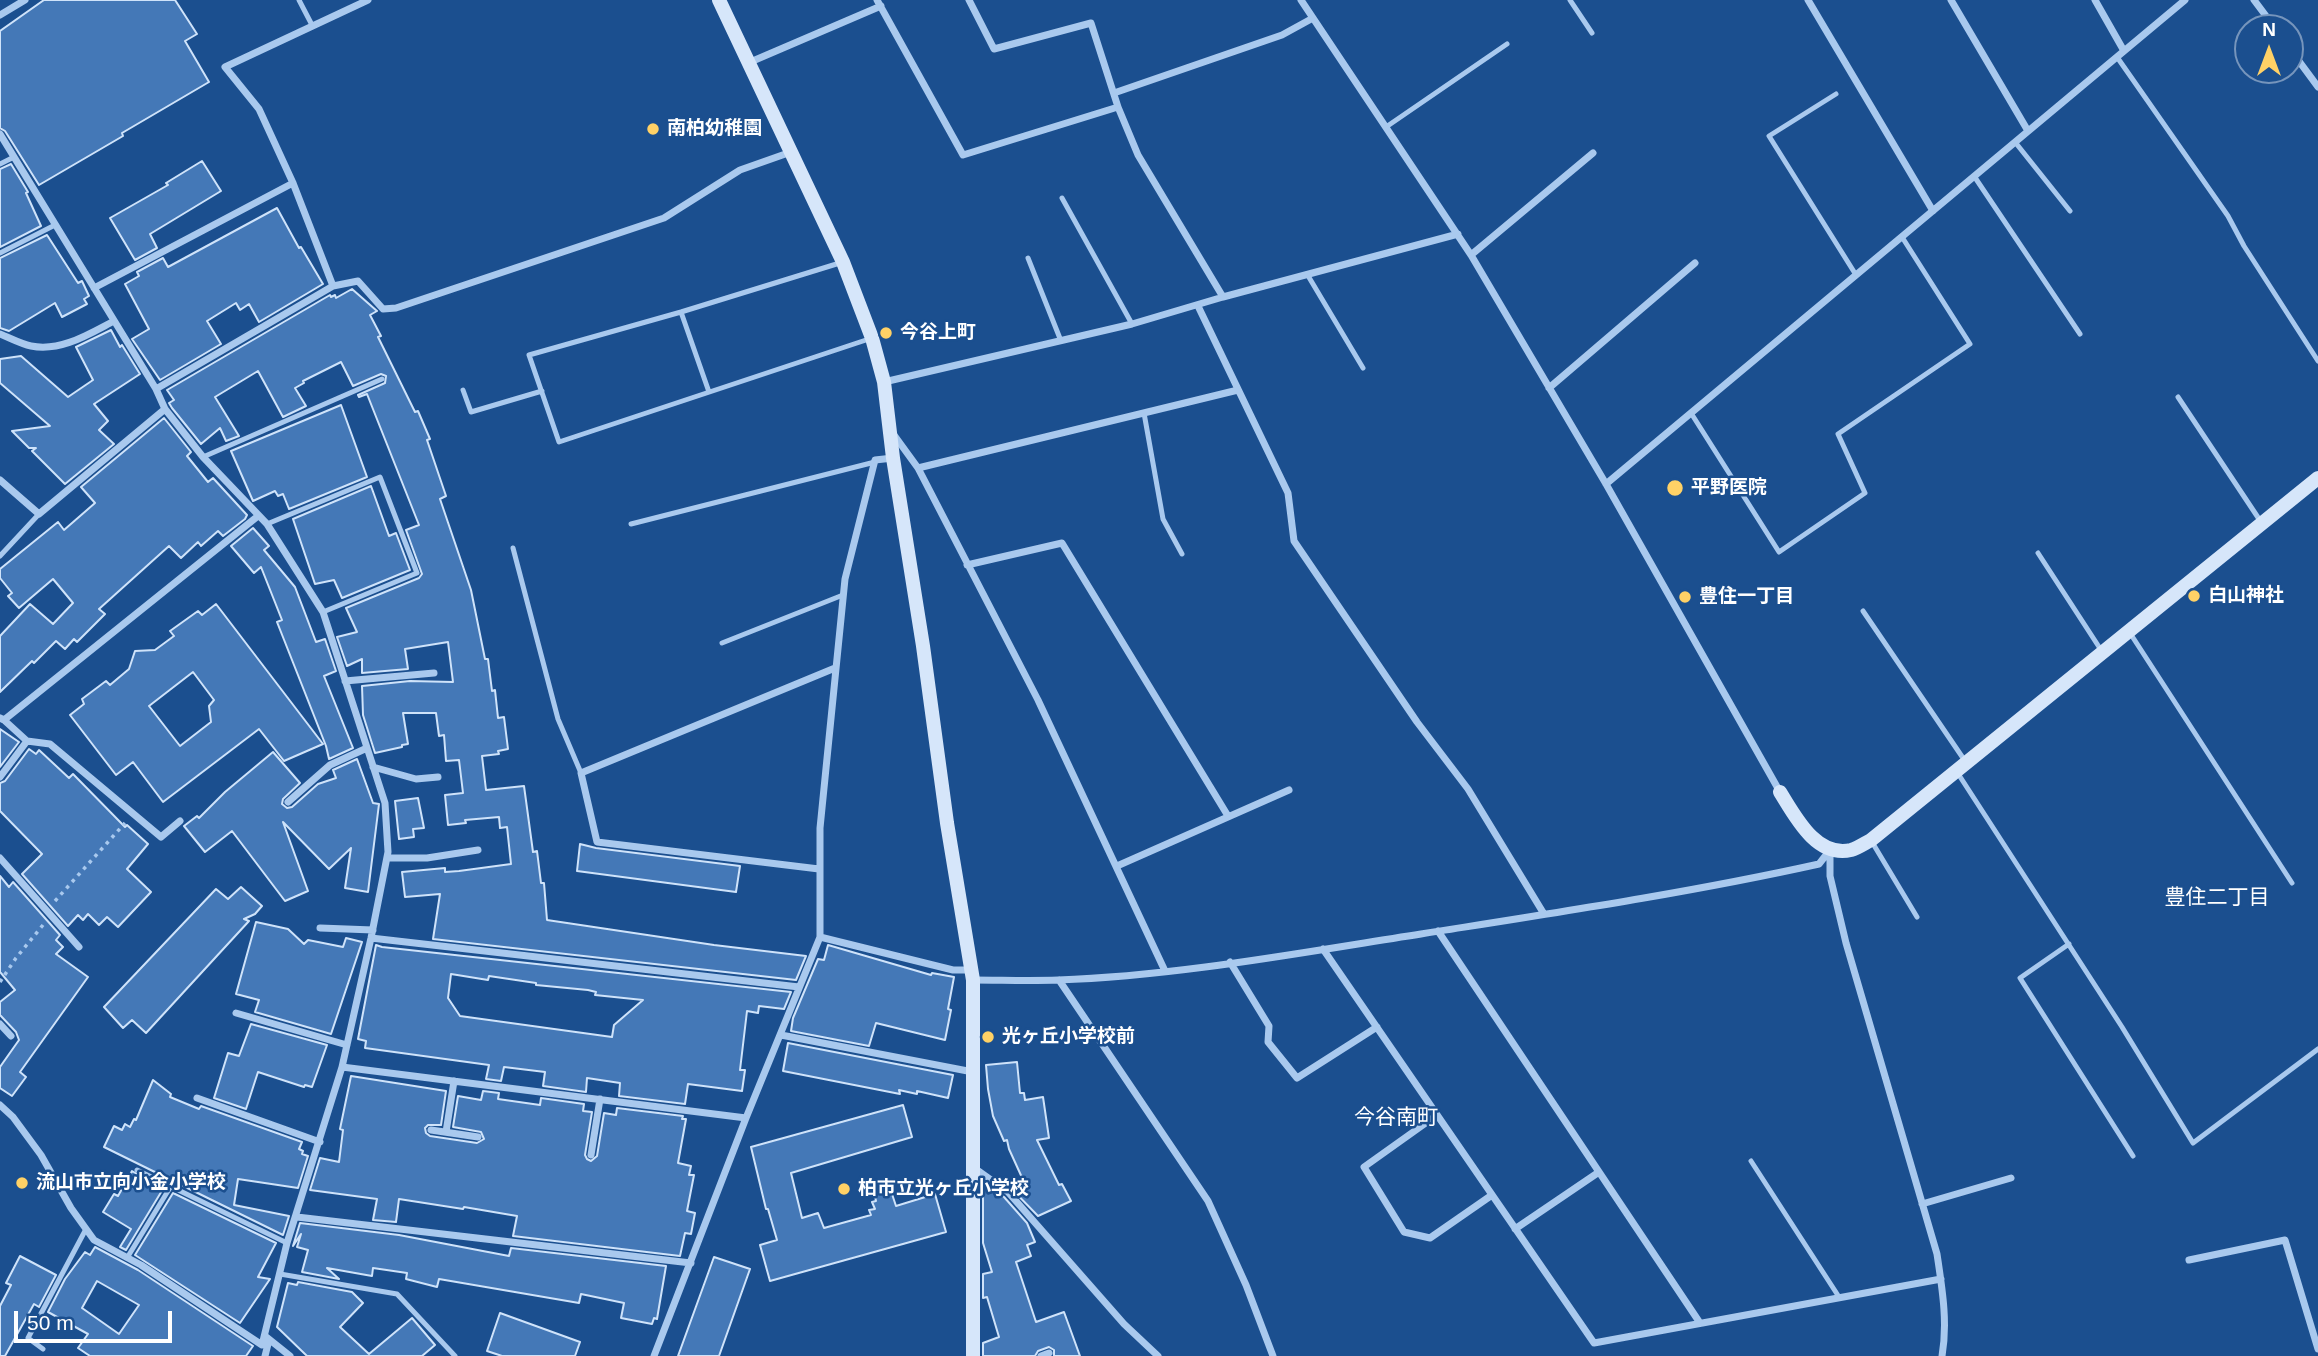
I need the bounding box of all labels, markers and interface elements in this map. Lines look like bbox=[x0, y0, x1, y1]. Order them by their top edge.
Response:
north arrow bbox=[2234, 14, 2304, 84]
text: N bbox=[2262, 19, 2276, 40]
place label: 南柏幼稚園 bbox=[667, 118, 762, 140]
marker: 南柏幼稚園 bbox=[645, 121, 661, 137]
place label: 今谷上町 bbox=[900, 322, 976, 344]
marker: 今谷上町 bbox=[878, 325, 894, 341]
place label: 平野医院 bbox=[1691, 477, 1767, 499]
marker: 平野医院 bbox=[1665, 478, 1685, 498]
place label: 白山神社 bbox=[2208, 585, 2284, 607]
place label: 豊住一丁目 bbox=[1699, 586, 1794, 608]
marker: 白山神社 bbox=[2186, 588, 2202, 604]
marker: 豊住一丁目 bbox=[1677, 589, 1693, 605]
district label: 豊住二丁目 bbox=[2165, 885, 2269, 911]
place label: 光ヶ丘小学校前 bbox=[1002, 1026, 1135, 1048]
marker: 光ヶ丘小学校前 bbox=[980, 1029, 996, 1045]
district label: 今谷南町 bbox=[1354, 1105, 1438, 1131]
place label: 流山市立向小金小学校 bbox=[36, 1172, 226, 1194]
marker: 流山市立向小金小学校 bbox=[14, 1175, 30, 1191]
place label: 柏市立光ヶ丘小学校 bbox=[858, 1178, 1029, 1200]
marker: 柏市立光ヶ丘小学校 bbox=[836, 1181, 852, 1197]
scale bar bbox=[18, 1296, 175, 1340]
text: 50 m bbox=[27, 1311, 74, 1334]

